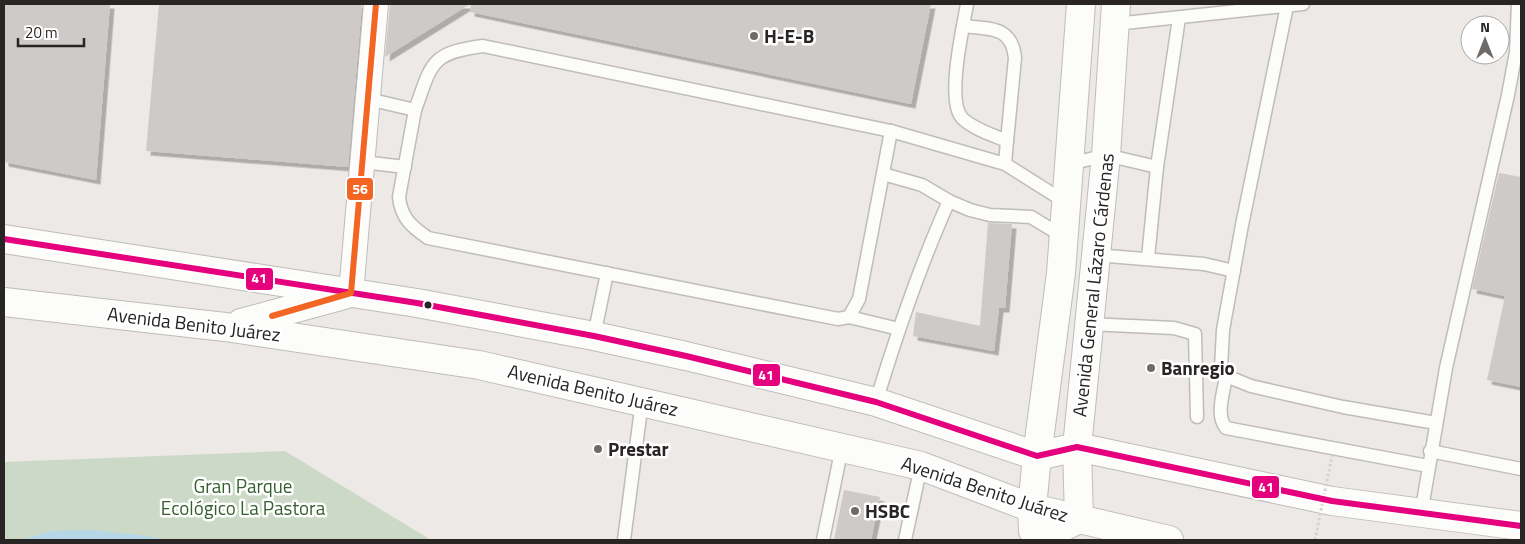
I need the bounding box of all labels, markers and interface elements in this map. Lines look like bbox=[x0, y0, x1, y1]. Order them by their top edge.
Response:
scale bar bbox=[18, 15, 84, 47]
north arrow bbox=[1460, 15, 1510, 65]
text: N bbox=[1480, 16, 1490, 37]
text: 20 m bbox=[25, 21, 58, 44]
place label: H-E-B bbox=[764, 21, 814, 50]
marker: H-E-B bbox=[748, 30, 760, 42]
street label: Avenida General Lázaro Cárdenas bbox=[1064, 151, 1121, 418]
line badge: 56 bbox=[346, 177, 374, 201]
text: 56 bbox=[352, 178, 368, 199]
line badge: 41 bbox=[245, 267, 274, 291]
text: 41 bbox=[251, 267, 267, 288]
street label: Avenida Benito Juárez bbox=[106, 299, 282, 348]
unlabelled marker bbox=[423, 300, 433, 310]
place label: Banregio bbox=[1161, 353, 1235, 382]
street label: Avenida Benito Juárez bbox=[505, 356, 681, 423]
marker: Banregio bbox=[1145, 362, 1157, 374]
line badge: 41 bbox=[752, 363, 781, 387]
text: 41 bbox=[758, 364, 774, 385]
place label: Prestar bbox=[608, 434, 669, 463]
marker: Prestar bbox=[592, 443, 604, 455]
street label: Avenida Benito Juárez bbox=[898, 448, 1072, 529]
park label: Gran Parque Ecológico La Pastora bbox=[161, 471, 326, 522]
line badge: 41 bbox=[1251, 475, 1280, 499]
text: 41 bbox=[1258, 476, 1274, 497]
place label: HSBC bbox=[865, 496, 910, 525]
marker: HSBC bbox=[849, 505, 861, 517]

